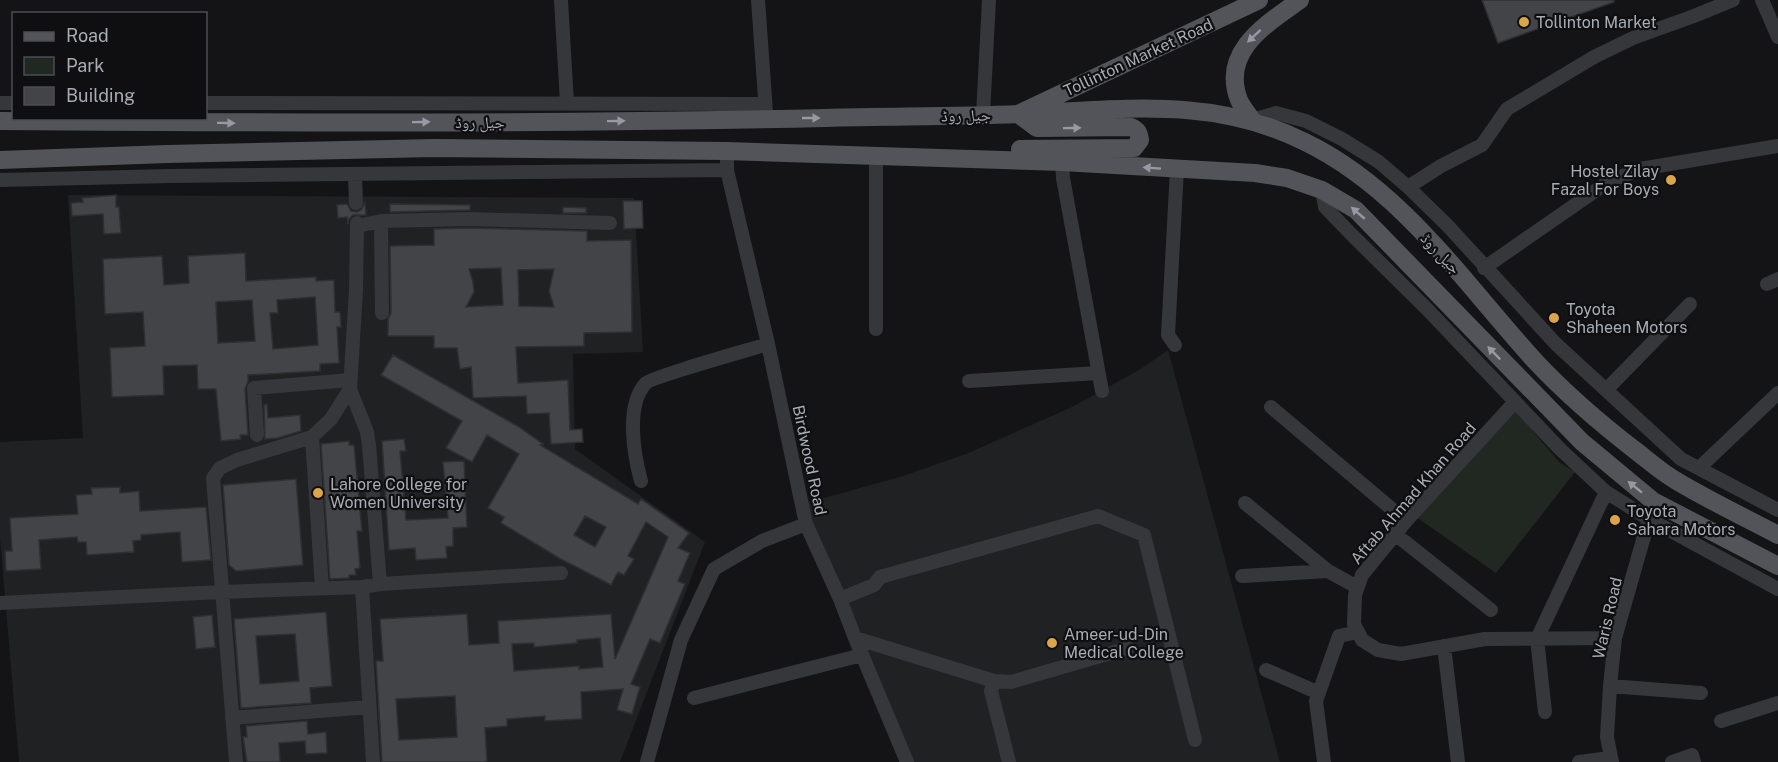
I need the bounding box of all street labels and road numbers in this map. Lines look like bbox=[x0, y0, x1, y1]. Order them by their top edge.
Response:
street label: Tollinton Market Road bbox=[1061, 15, 1216, 100]
street label: جیل روڈ bbox=[941, 106, 991, 126]
street label: جیل روڈ bbox=[455, 113, 505, 133]
street label: جیل روڈ bbox=[1416, 229, 1465, 278]
street label: Birdwood Road bbox=[789, 403, 830, 517]
street label: Aftab Ahmad Khan Road bbox=[1347, 419, 1480, 568]
street label: Waris Road bbox=[1589, 575, 1626, 661]

